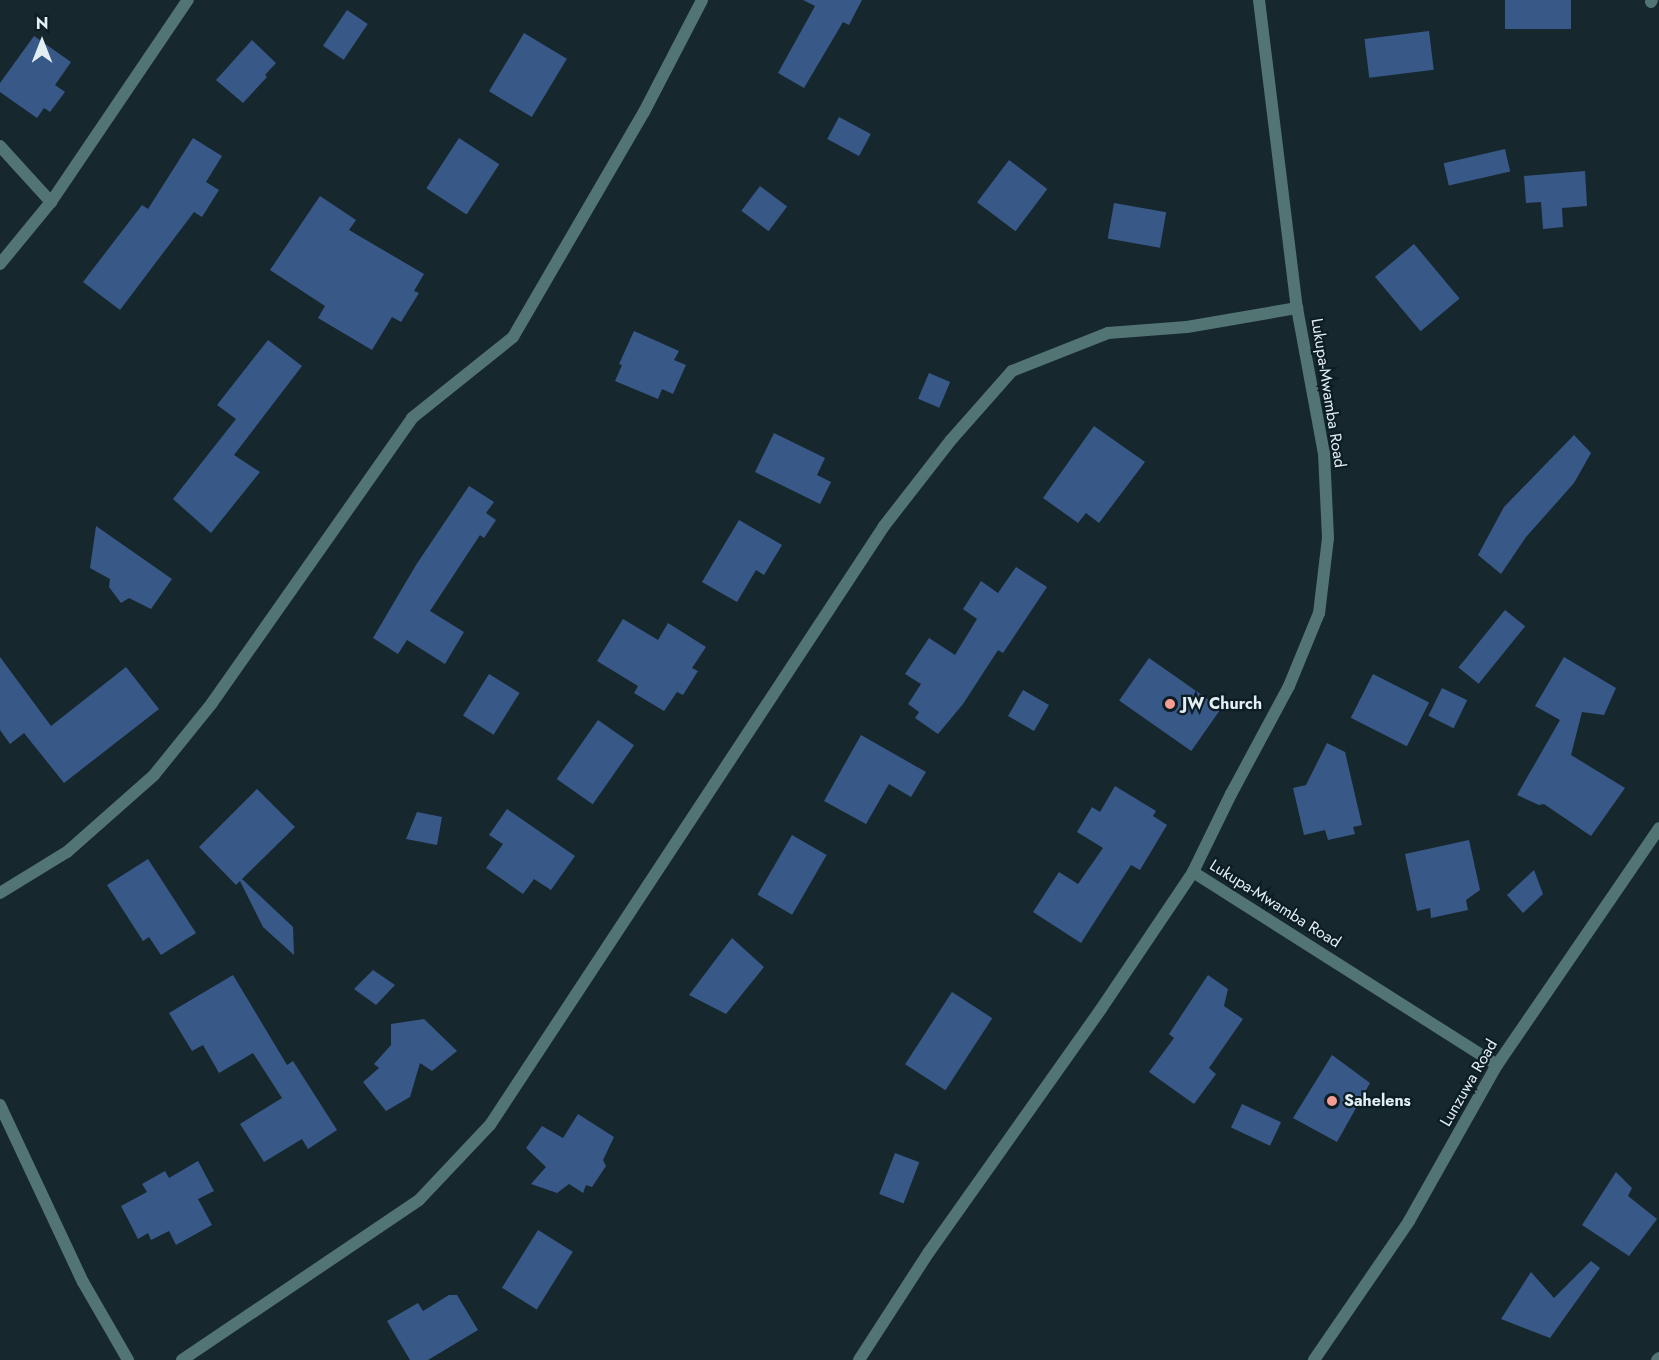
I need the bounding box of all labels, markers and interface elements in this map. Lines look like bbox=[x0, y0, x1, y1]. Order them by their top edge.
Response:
north arrow bbox=[12, 12, 72, 72]
text: N bbox=[36, 12, 48, 35]
street label: Lukupa-Mwamba Road bbox=[1307, 317, 1349, 469]
place label: JW Church bbox=[1182, 694, 1262, 714]
marker: JW Church bbox=[1163, 697, 1177, 711]
street label: Lukupa-Mwamba Road bbox=[1206, 856, 1344, 952]
street label: Lunzuwa Road bbox=[1436, 1036, 1502, 1130]
place label: Sahelens bbox=[1344, 1091, 1411, 1111]
marker: Sahelens bbox=[1325, 1094, 1339, 1108]

